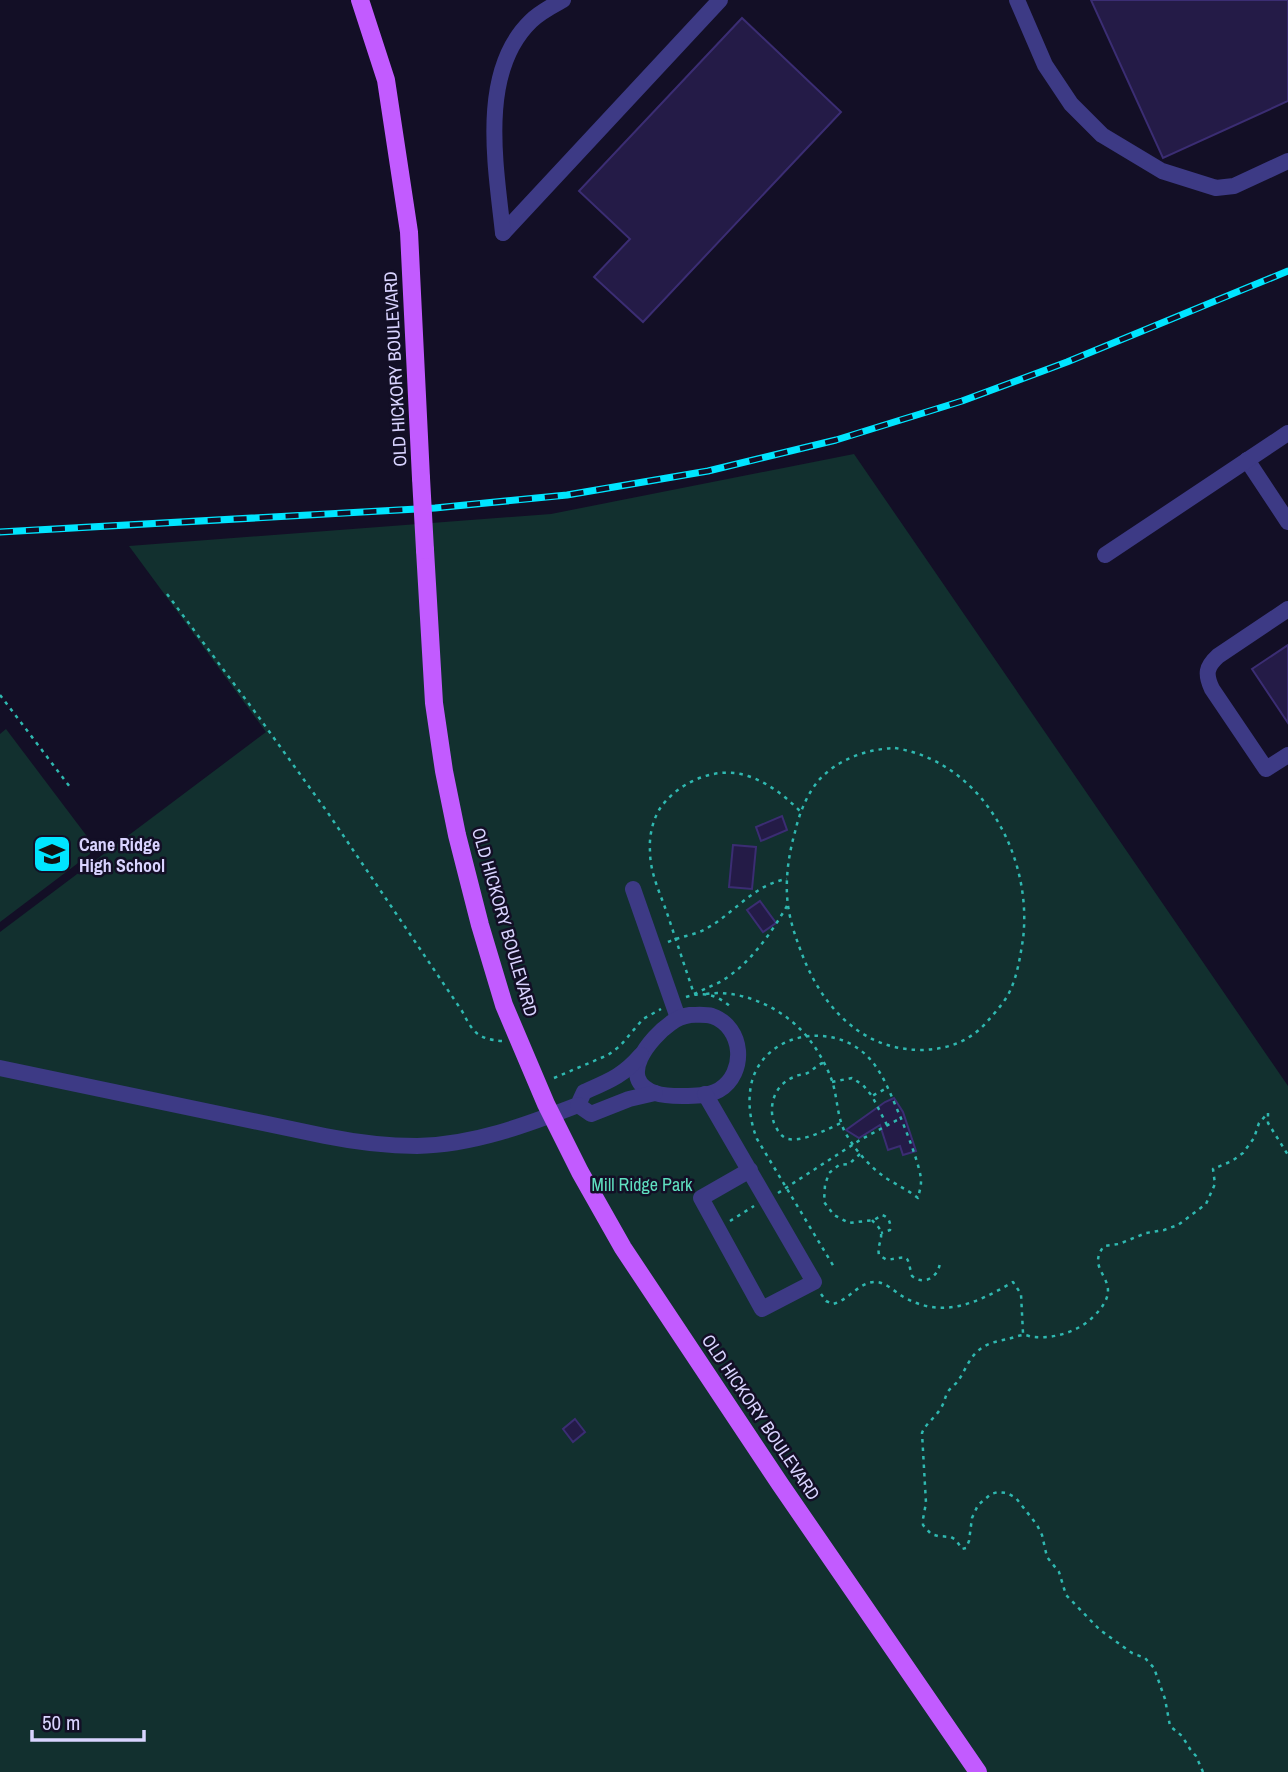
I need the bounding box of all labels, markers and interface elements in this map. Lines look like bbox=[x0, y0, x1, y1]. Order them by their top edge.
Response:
street label: OLD HICKORY BOULEVARD bbox=[377, 271, 413, 467]
street label: OLD HICKORY BOULEVARD bbox=[466, 825, 544, 1019]
place label: Cane Ridge High School bbox=[79, 832, 165, 878]
school or university icon: Cane Ridge High School bbox=[31, 833, 73, 875]
park label: Mill Ridge Park bbox=[592, 1172, 693, 1197]
street label: OLD HICKORY BOULEVARD bbox=[696, 1329, 826, 1505]
scale bar bbox=[32, 1698, 144, 1742]
text: 50 m bbox=[42, 1708, 80, 1737]

